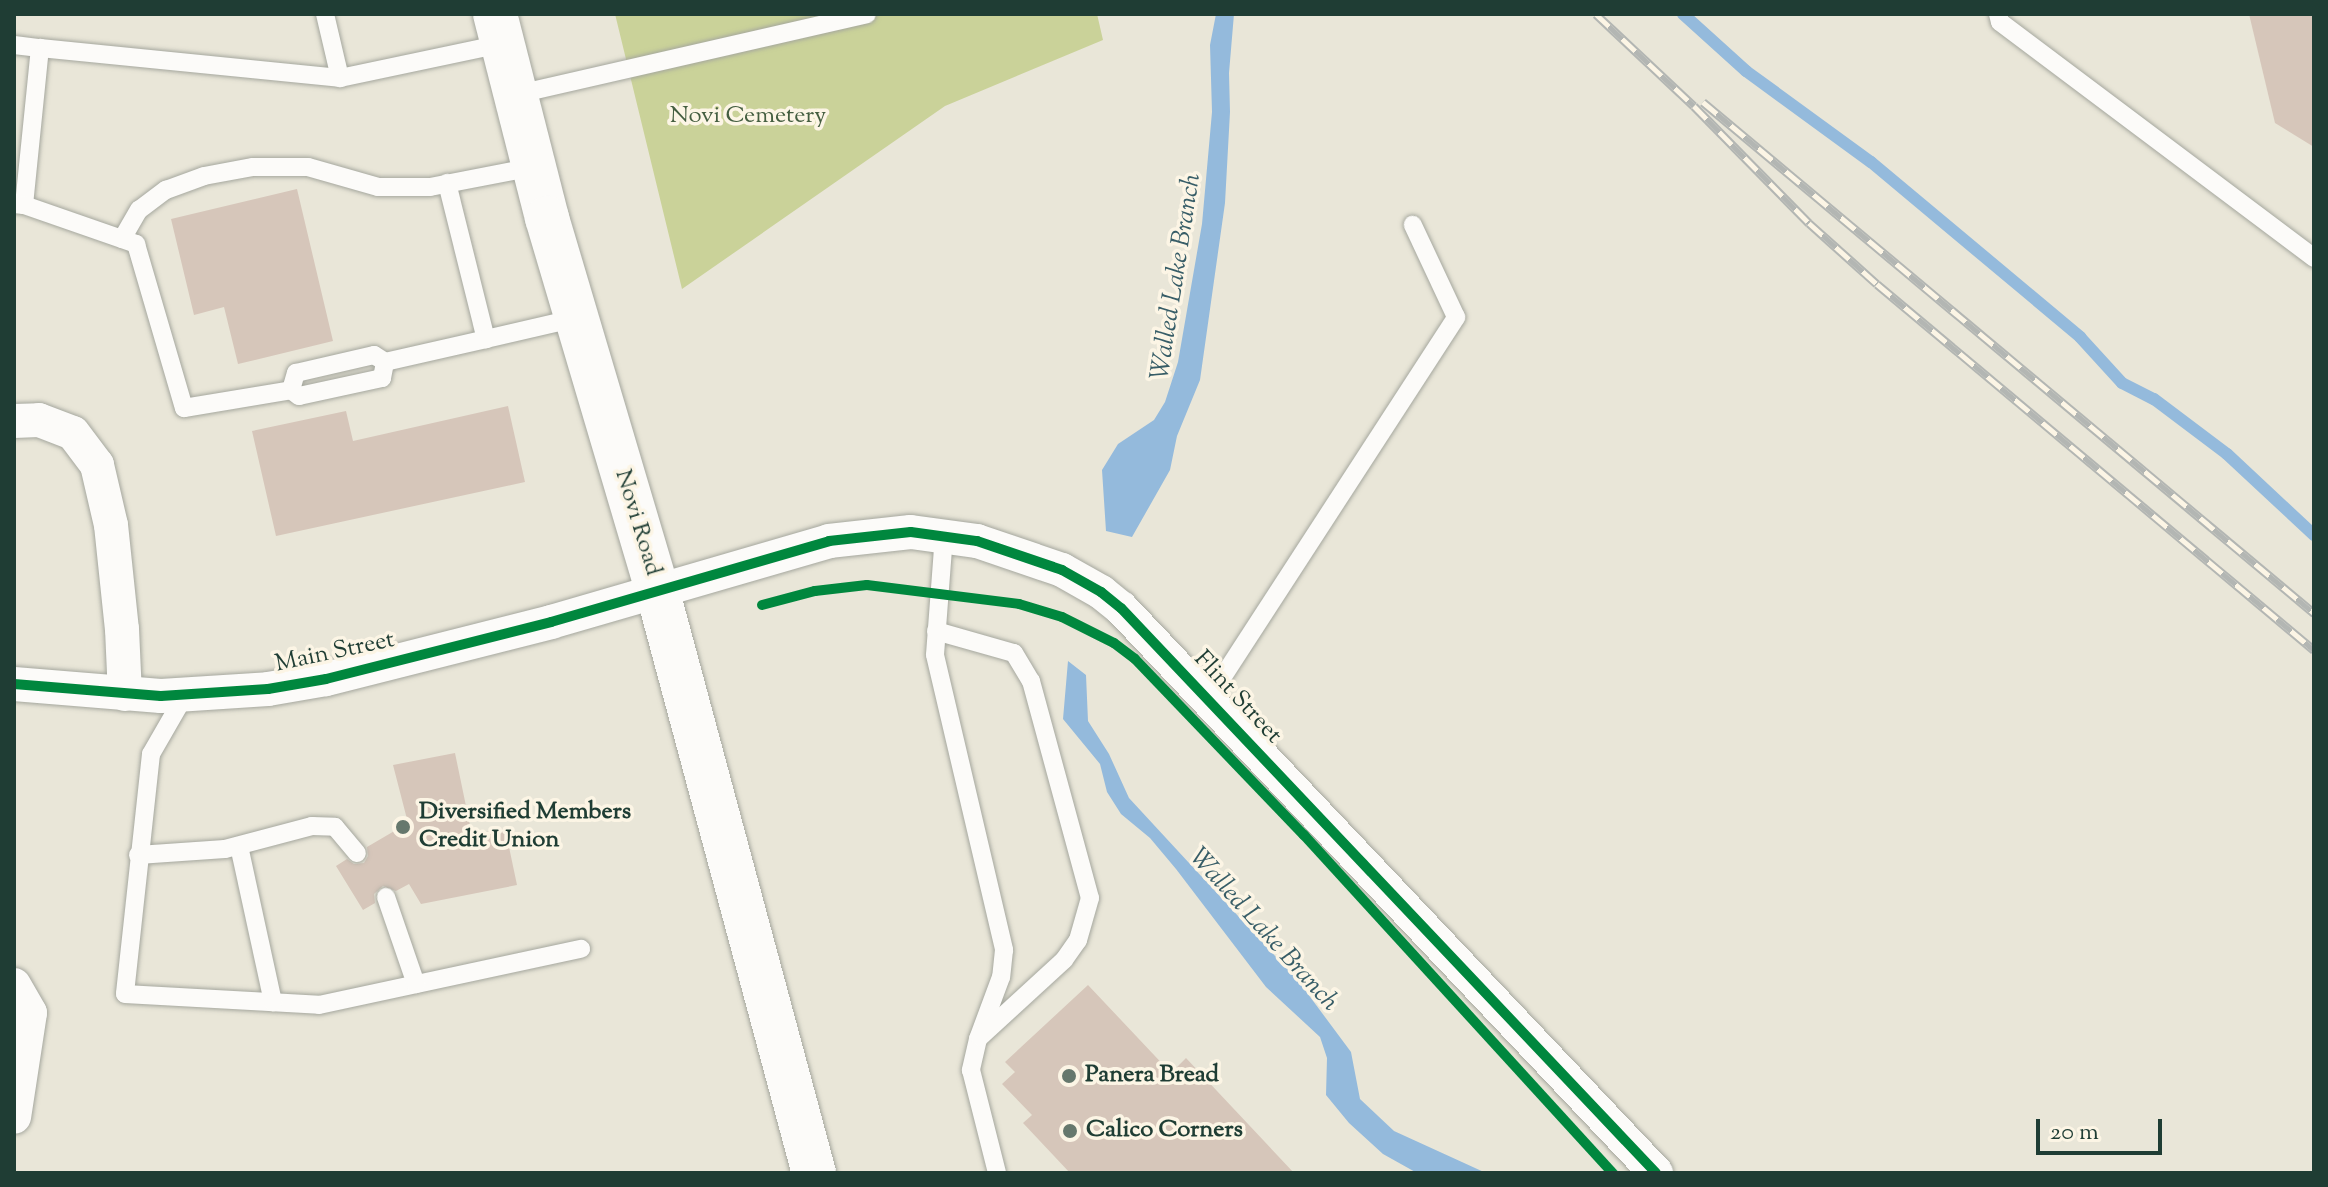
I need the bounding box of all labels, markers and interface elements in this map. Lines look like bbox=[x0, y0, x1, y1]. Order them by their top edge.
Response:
park label: Novi Cemetery bbox=[670, 103, 826, 131]
water label: Walled Lake Branch bbox=[1145, 171, 1209, 383]
street label: Novi Road bbox=[607, 466, 667, 580]
street label: Main Street bbox=[273, 626, 397, 680]
street label: Flint Street bbox=[1187, 646, 1287, 750]
place label: Diversified Members Credit Union bbox=[419, 799, 631, 855]
marker: Diversified Members Credit Union bbox=[394, 818, 412, 836]
water label: Walled Lake Branch bbox=[1182, 842, 1344, 1018]
place label: Panera Bread bbox=[1085, 1062, 1219, 1090]
marker: Panera Bread bbox=[1060, 1067, 1078, 1085]
scale bar bbox=[2040, 1103, 2166, 1153]
text: 20 m bbox=[2050, 1116, 2099, 1150]
place label: Calico Corners bbox=[1086, 1117, 1243, 1145]
marker: Calico Corners bbox=[1061, 1122, 1079, 1140]

